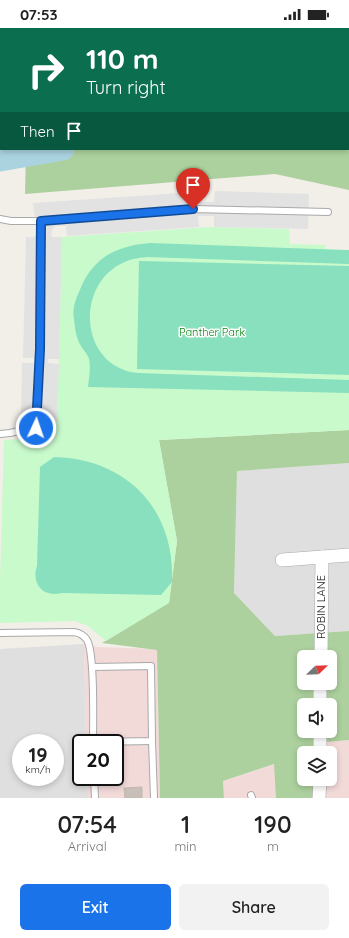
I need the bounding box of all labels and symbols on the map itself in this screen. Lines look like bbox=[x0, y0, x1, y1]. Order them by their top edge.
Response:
pin bbox=[176, 168, 210, 209]
park label: Panther Park bbox=[179, 325, 245, 339]
position arrow bbox=[15, 407, 57, 449]
street label: ROBIN LANE bbox=[314, 575, 328, 639]
north arrow bbox=[297, 650, 337, 690]
speed limit sign: 20 bbox=[72, 734, 124, 786]

